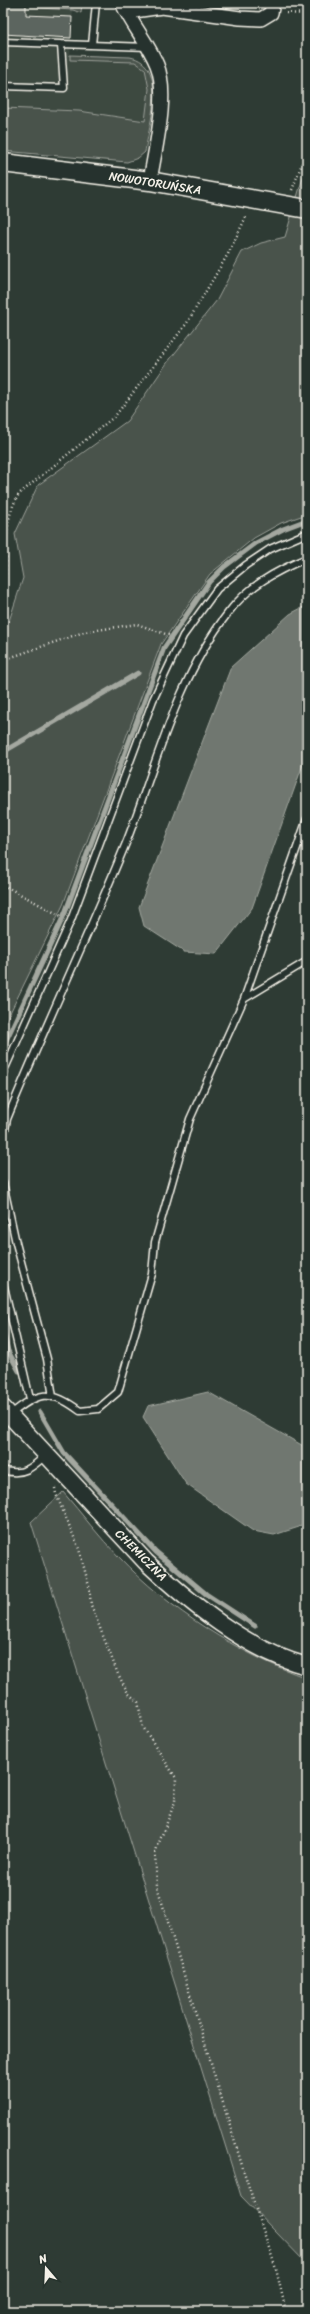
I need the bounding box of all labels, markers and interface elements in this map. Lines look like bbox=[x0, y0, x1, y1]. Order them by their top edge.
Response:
street label: NOWOTORUŃSKA bbox=[107, 165, 203, 201]
street label: CHEMICZNA bbox=[110, 1524, 172, 1586]
north arrow bbox=[26, 2248, 66, 2288]
text: N bbox=[35, 2249, 50, 2270]

